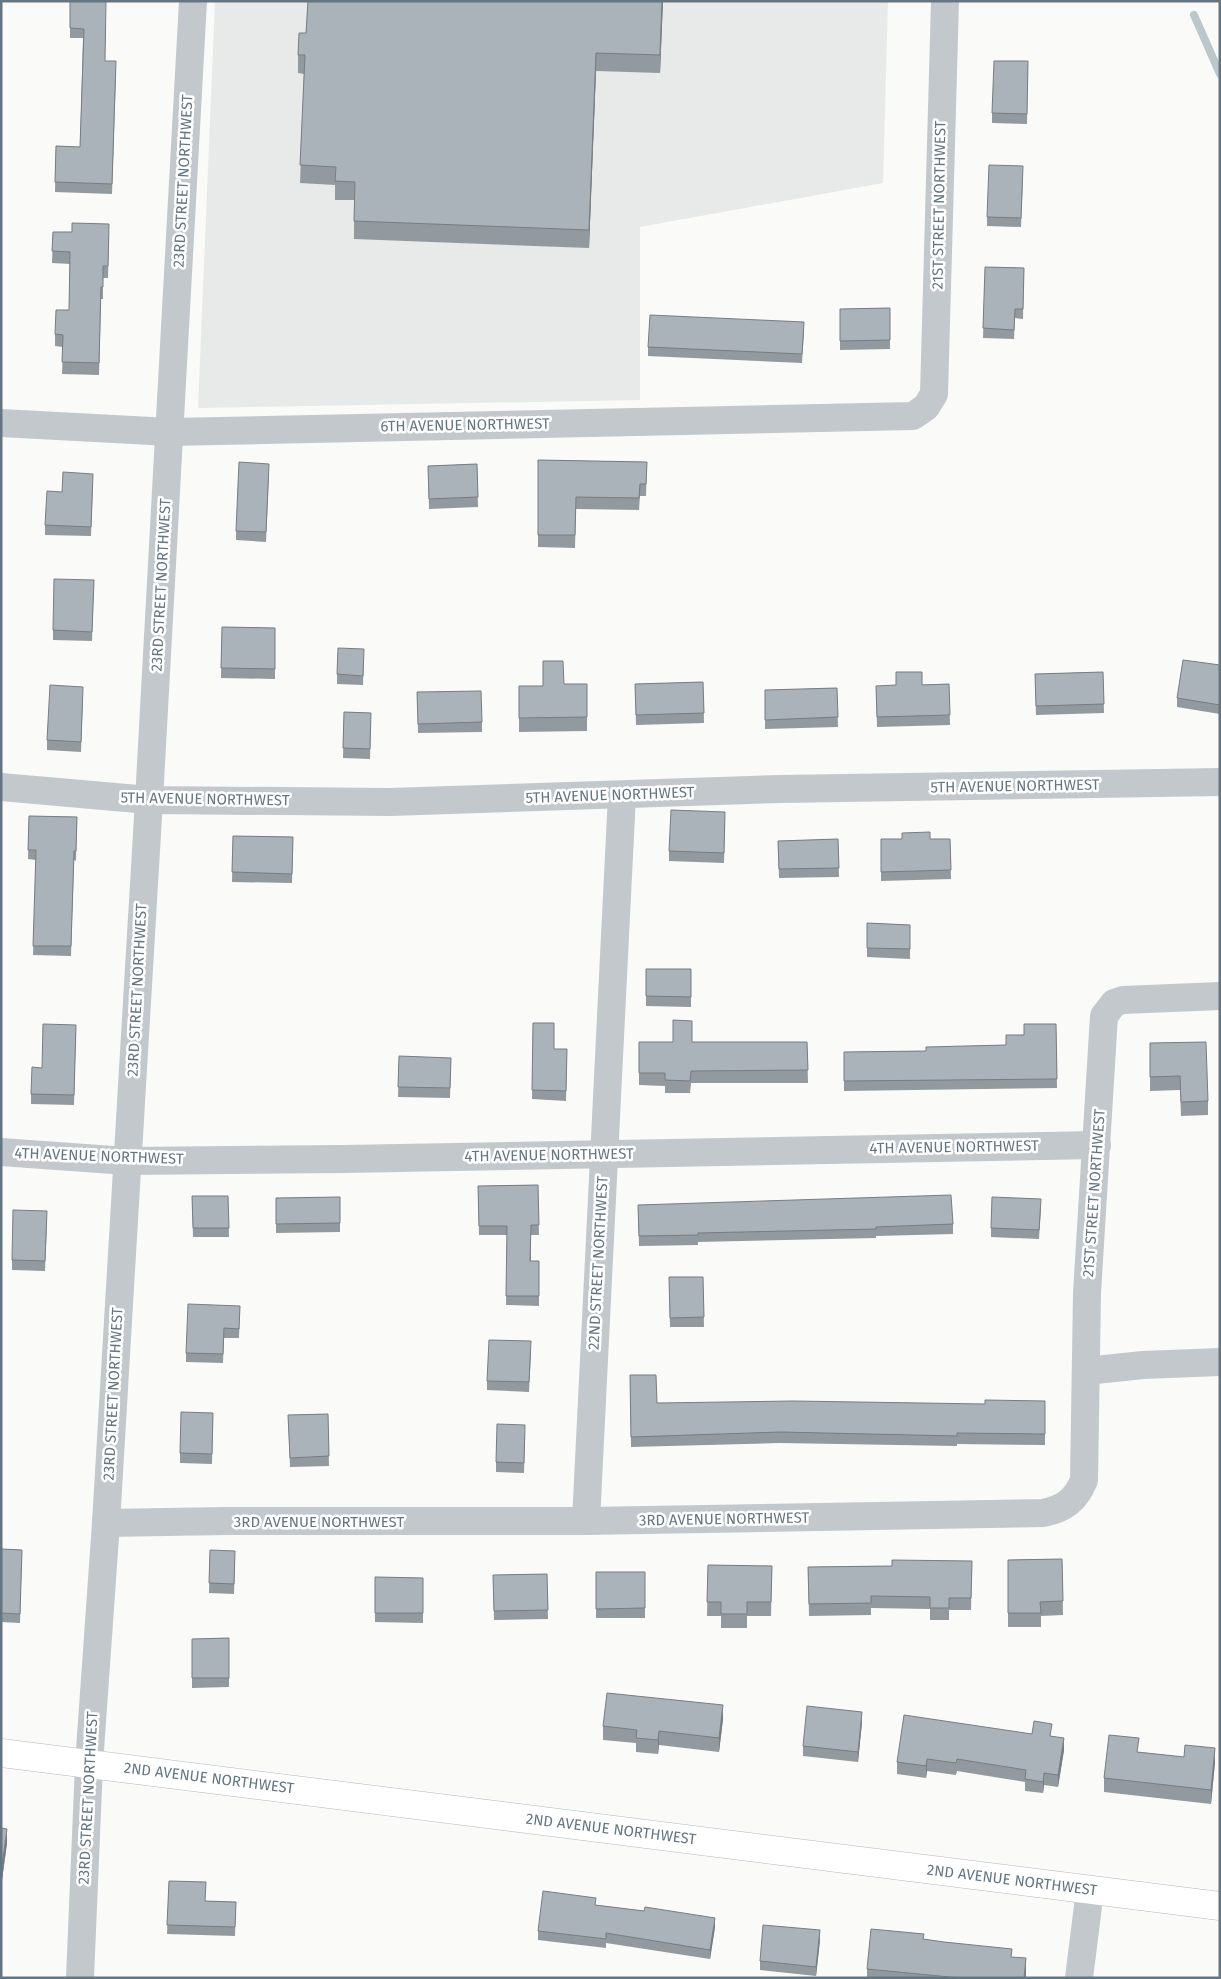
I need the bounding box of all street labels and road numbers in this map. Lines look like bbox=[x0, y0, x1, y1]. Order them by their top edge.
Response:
street label: 23RD STREET NORTHWEST bbox=[169, 94, 197, 268]
street label: 21ST STREET NORTHWEST bbox=[929, 120, 949, 290]
street label: 6TH AVENUE NORTHWEST bbox=[380, 415, 550, 435]
street label: 23RD STREET NORTHWEST bbox=[147, 498, 175, 672]
street label: 5TH AVENUE NORTHWEST bbox=[930, 776, 1100, 796]
street label: 5TH AVENUE NORTHWEST bbox=[525, 783, 695, 807]
street label: 5TH AVENUE NORTHWEST bbox=[120, 789, 290, 809]
street label: 23RD STREET NORTHWEST bbox=[123, 903, 151, 1077]
street label: 21ST STREET NORTHWEST bbox=[1079, 1108, 1109, 1278]
street label: 4TH AVENUE NORTHWEST bbox=[869, 1137, 1039, 1157]
street label: 4TH AVENUE NORTHWEST bbox=[14, 1144, 184, 1168]
street label: 4TH AVENUE NORTHWEST bbox=[464, 1145, 634, 1165]
street label: 22ND STREET NORTHWEST bbox=[584, 1175, 612, 1351]
street label: 23RD STREET NORTHWEST bbox=[99, 1307, 127, 1481]
street label: 3RD AVENUE NORTHWEST bbox=[639, 1509, 810, 1529]
street label: 3RD AVENUE NORTHWEST bbox=[234, 1513, 404, 1531]
street label: 23RD STREET NORTHWEST bbox=[74, 1711, 102, 1885]
street label: 2ND AVENUE NORTHWEST bbox=[123, 1759, 295, 1797]
street label: 2ND AVENUE NORTHWEST bbox=[525, 1810, 697, 1848]
street label: 2ND AVENUE NORTHWEST bbox=[926, 1861, 1098, 1899]

